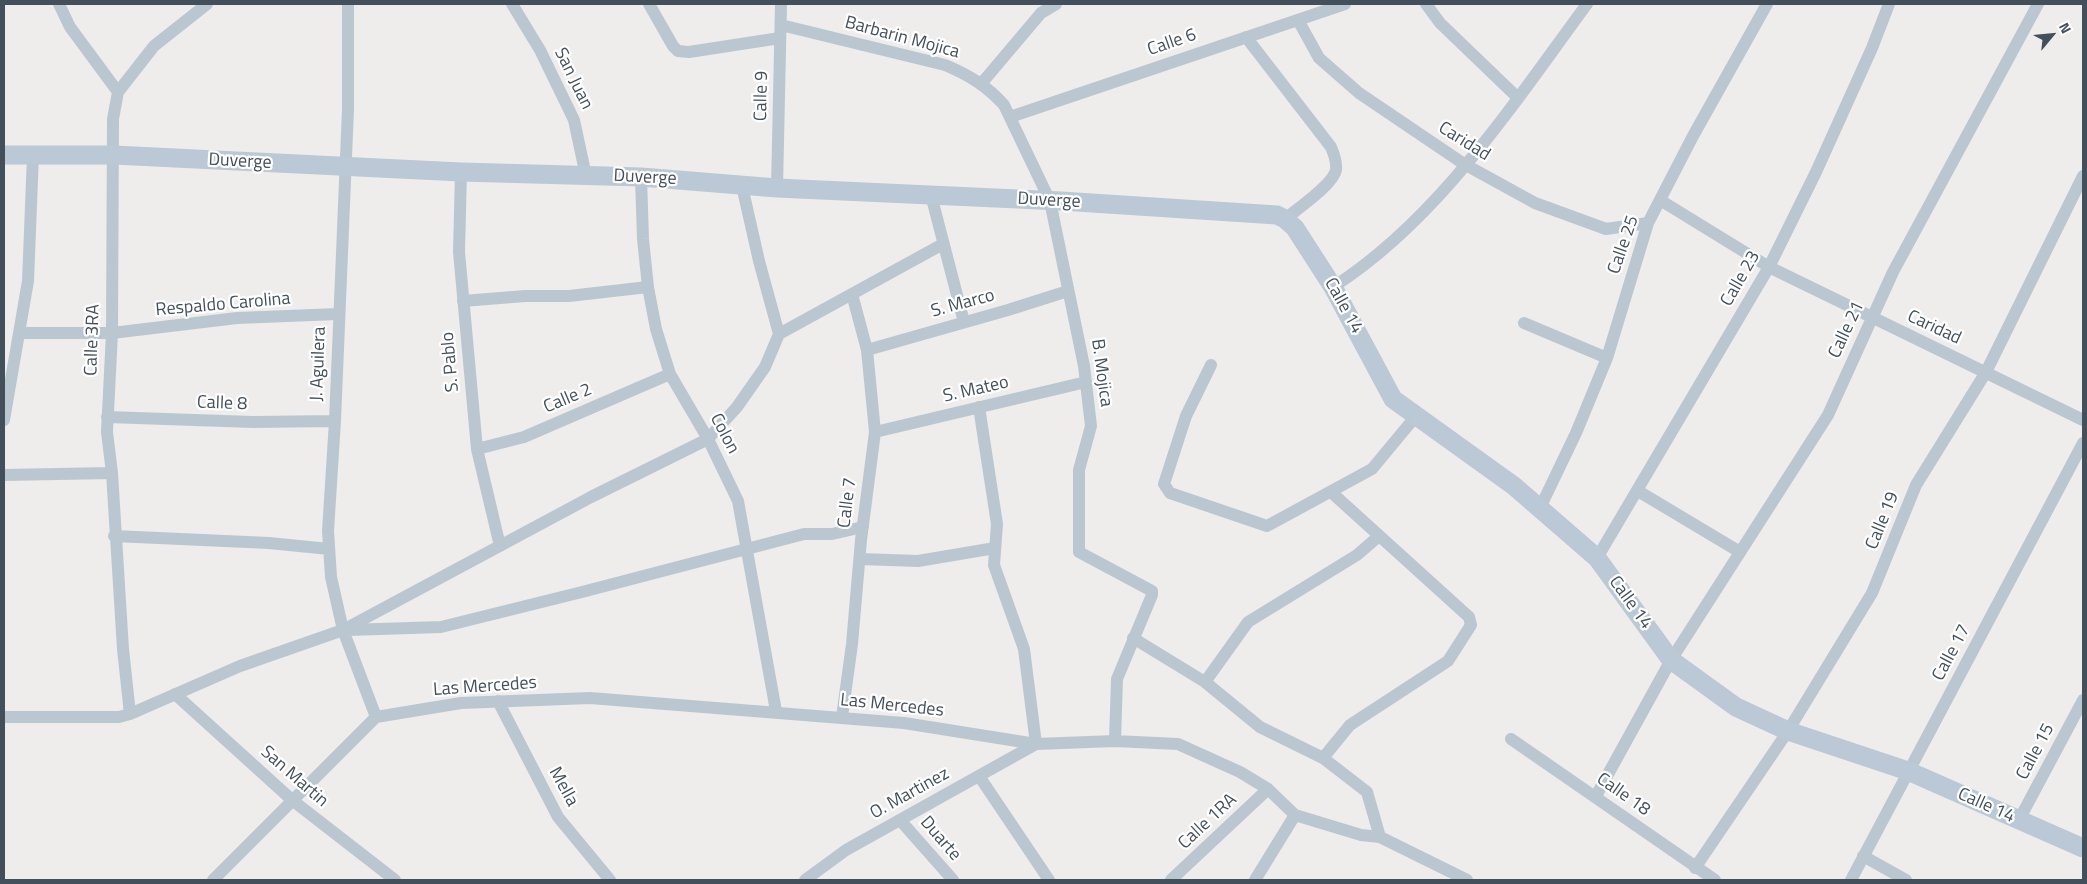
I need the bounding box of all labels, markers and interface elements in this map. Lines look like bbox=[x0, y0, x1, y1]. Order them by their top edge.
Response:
north arrow bbox=[2027, 10, 2077, 60]
street label: Barbarin Mojica bbox=[842, 12, 962, 64]
text: N bbox=[2054, 19, 2077, 37]
street label: Calle 6 bbox=[1145, 25, 1199, 61]
street label: San Juan bbox=[549, 45, 597, 113]
street label: Calle 9 bbox=[751, 71, 773, 121]
street label: Caridad bbox=[1434, 118, 1494, 166]
street label: Duverge bbox=[208, 150, 272, 174]
street label: Duverge bbox=[613, 166, 677, 190]
street label: Duverge bbox=[1017, 189, 1081, 213]
street label: Calle 25 bbox=[1604, 213, 1644, 277]
street label: Calle 23 bbox=[1717, 247, 1765, 311]
street label: Calle 14 bbox=[1319, 274, 1367, 338]
street label: S. Marco bbox=[929, 285, 997, 323]
street label: Respaldo Carolina bbox=[155, 288, 291, 322]
street label: Calle 21 bbox=[1824, 298, 1870, 362]
street label: Calle 3RA bbox=[81, 304, 105, 376]
street label: Caridad bbox=[1904, 306, 1964, 350]
street label: J. Aguilera bbox=[307, 326, 331, 402]
street label: S. Pablo bbox=[438, 331, 464, 393]
street label: B. Mojica bbox=[1086, 338, 1116, 408]
street label: S. Mateo bbox=[941, 372, 1011, 408]
street label: Calle 2 bbox=[541, 379, 595, 419]
street label: Calle 8 bbox=[197, 392, 247, 416]
street label: Colon bbox=[705, 410, 743, 458]
street label: Calle 7 bbox=[834, 477, 862, 529]
street label: Calle 19 bbox=[1862, 489, 1904, 553]
street label: Calle 14 bbox=[1604, 572, 1656, 634]
street label: Calle 17 bbox=[1928, 621, 1976, 685]
street label: Las Mercedes bbox=[432, 673, 538, 701]
street label: Las Mercedes bbox=[839, 690, 945, 722]
street label: Calle 15 bbox=[2012, 720, 2060, 784]
street label: San Martin bbox=[256, 742, 332, 812]
street label: O. Martinez bbox=[867, 763, 953, 825]
street label: Mella bbox=[544, 764, 582, 810]
street label: Calle 18 bbox=[1592, 769, 1654, 821]
street label: Calle 14 bbox=[1954, 784, 2018, 828]
street label: Calle 1RA bbox=[1174, 790, 1242, 854]
street label: Duarte bbox=[915, 812, 965, 866]

